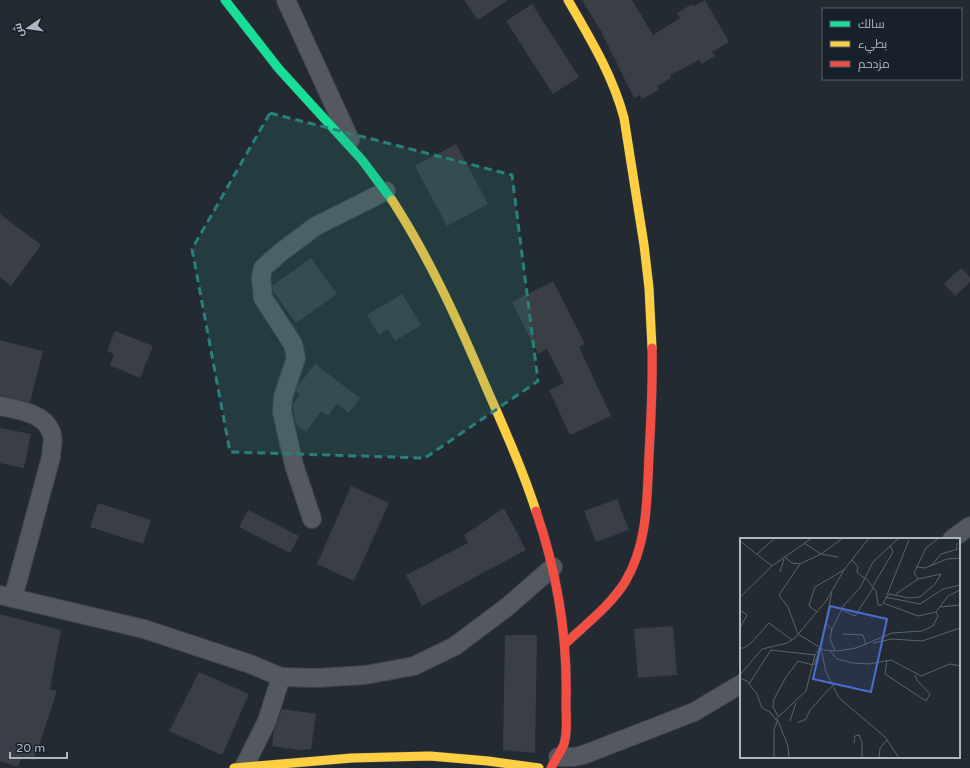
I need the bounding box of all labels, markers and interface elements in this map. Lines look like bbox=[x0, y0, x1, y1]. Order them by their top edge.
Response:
north arrow bbox=[8, 8, 48, 48]
legend bbox=[822, 8, 962, 80]
text: سالك bbox=[858, 17, 885, 31]
text: ش bbox=[11, 22, 27, 38]
text: بطيء bbox=[858, 37, 887, 54]
text: مزدحم bbox=[858, 57, 890, 72]
inset map bbox=[740, 538, 960, 758]
scale bar bbox=[10, 734, 67, 760]
text: 20 m bbox=[16, 741, 45, 755]

